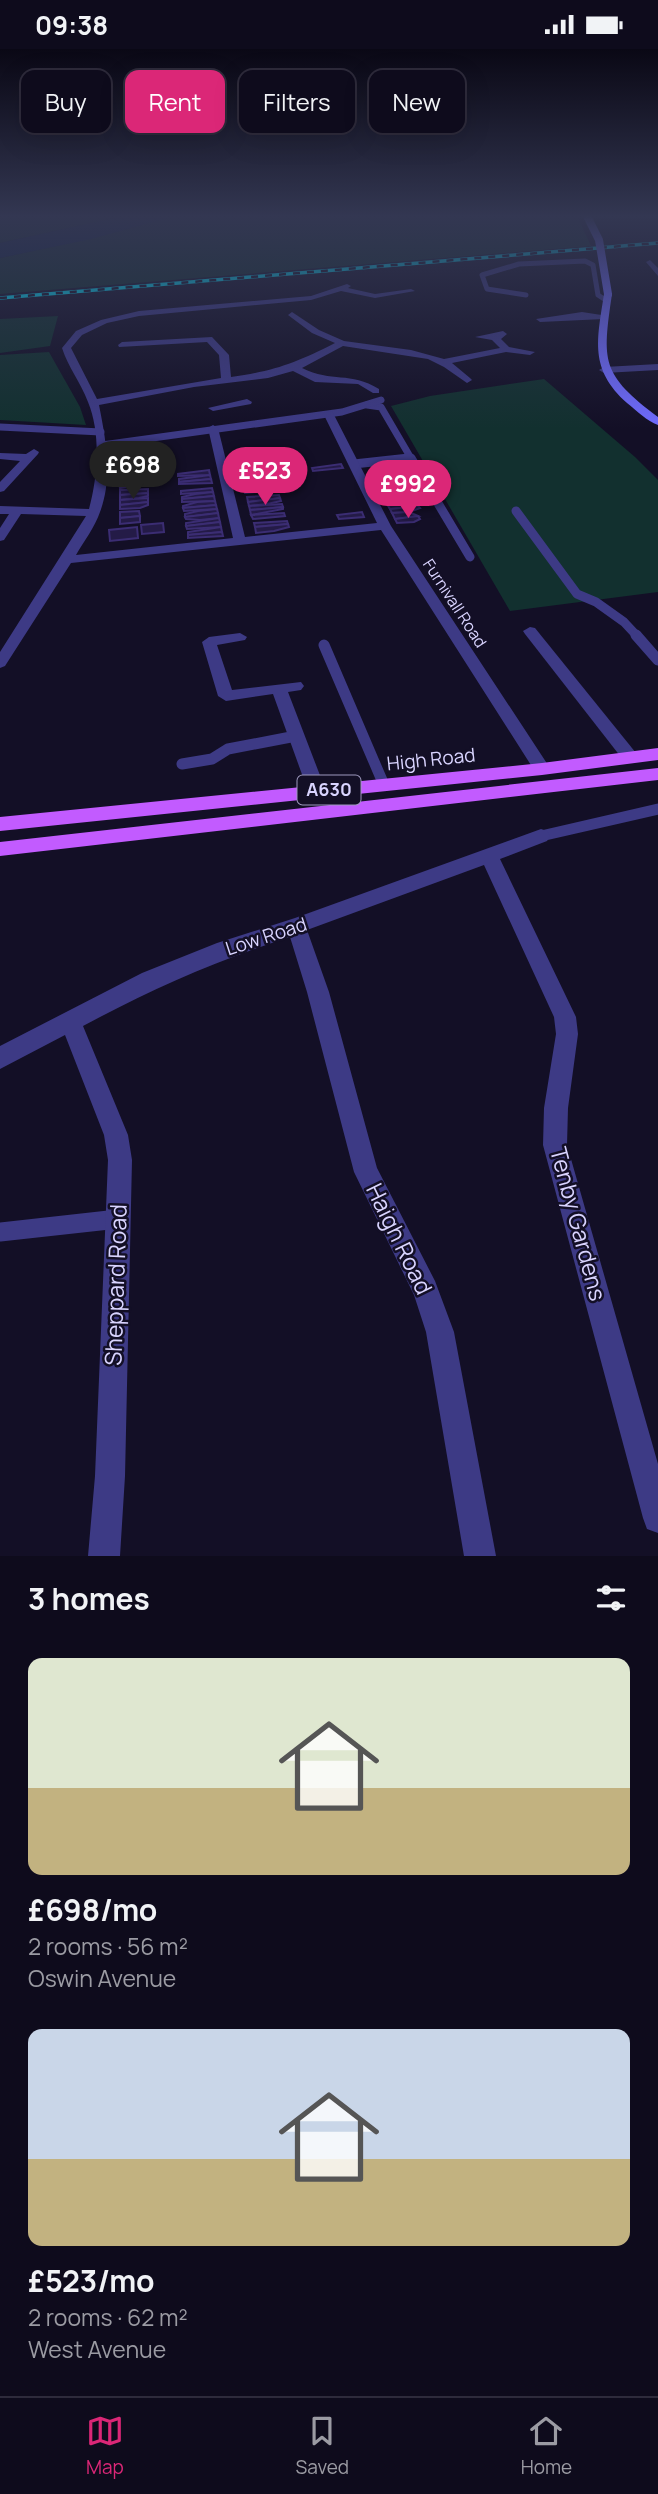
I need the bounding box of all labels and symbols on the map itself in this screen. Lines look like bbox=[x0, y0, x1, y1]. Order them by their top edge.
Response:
pin: £698 bbox=[92, 441, 174, 501]
pin: £523 bbox=[224, 447, 306, 507]
pin: £992 bbox=[367, 461, 449, 520]
street label: Furnivall Road bbox=[418, 554, 492, 652]
street label: High Road bbox=[385, 741, 477, 777]
road number: A630 bbox=[298, 775, 360, 805]
street label: Low Road bbox=[222, 911, 310, 961]
street label: Tenby Gardens bbox=[543, 1143, 615, 1304]
street label: Haigh Road bbox=[359, 1177, 441, 1300]
street label: Sheppard Road bbox=[96, 1204, 134, 1366]

